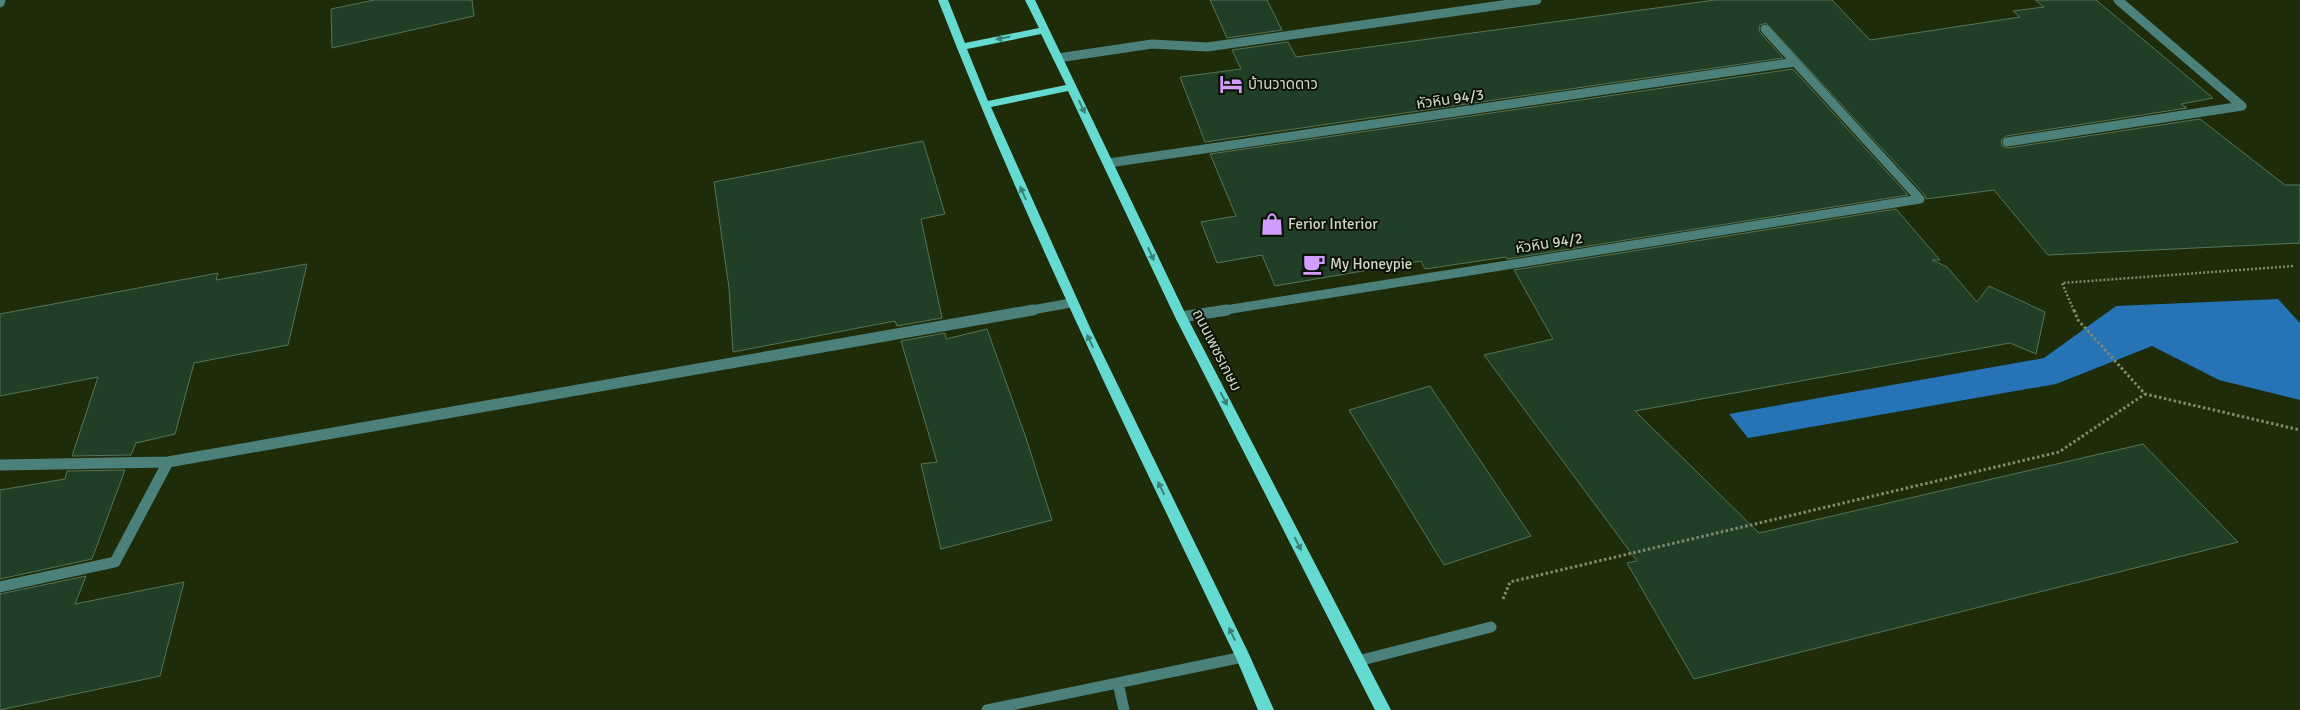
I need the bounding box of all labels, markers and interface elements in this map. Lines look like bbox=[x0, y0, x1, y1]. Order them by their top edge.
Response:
one-way arrow bbox=[995, 35, 1011, 43]
hotel icon: บ้านวาดดาว bbox=[1218, 71, 1244, 97]
place label: บ้านวาดดาว bbox=[1248, 75, 1318, 93]
street label: หัวหิน 94/3 bbox=[1415, 85, 1485, 113]
one-way arrow bbox=[1078, 100, 1086, 114]
one-way arrow bbox=[1019, 186, 1027, 200]
shop icon: Ferior Interior bbox=[1259, 211, 1285, 237]
place label: Ferior Interior bbox=[1288, 215, 1378, 233]
street label: หัวหิน 94/2 bbox=[1514, 229, 1584, 257]
one-way arrow bbox=[1148, 247, 1156, 261]
cafe icon: My Honeypie bbox=[1301, 251, 1327, 277]
place label: My Honeypie bbox=[1330, 255, 1412, 273]
street label: ถนนเพชรเกษม bbox=[1189, 306, 1245, 394]
one-way arrow bbox=[1086, 334, 1094, 349]
one-way arrow bbox=[1220, 392, 1228, 406]
one-way arrow bbox=[1157, 480, 1165, 495]
one-way arrow bbox=[1294, 537, 1302, 551]
one-way arrow bbox=[1228, 627, 1236, 641]

